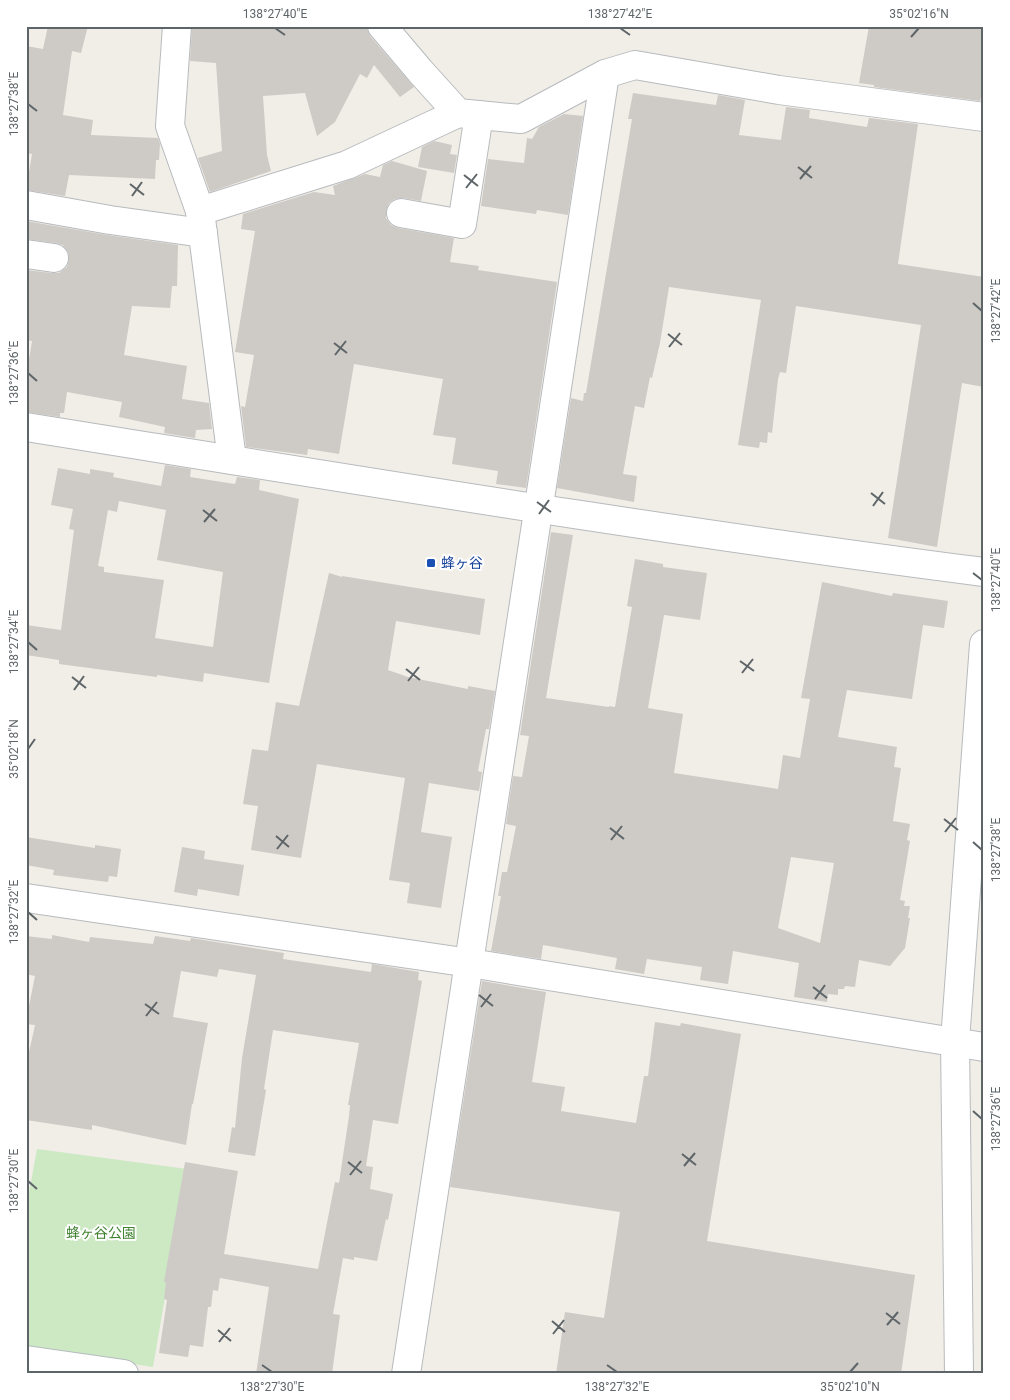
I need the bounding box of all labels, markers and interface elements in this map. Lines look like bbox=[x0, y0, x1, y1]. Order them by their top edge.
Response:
text: 138°27'40"E bbox=[243, 7, 307, 21]
text: 138°27'42"E bbox=[588, 7, 652, 21]
text: 35°02'16"N bbox=[889, 7, 949, 21]
text: 138°27'38"E bbox=[7, 72, 21, 136]
text: 138°27'42"E bbox=[989, 279, 1003, 343]
text: 138°27'36"E bbox=[7, 341, 21, 405]
text: 138°27'40"E bbox=[989, 548, 1003, 612]
place label: 蜂ヶ谷 bbox=[441, 555, 483, 571]
marker: 蜂ヶ谷 bbox=[425, 557, 437, 569]
text: 138°27'34"E bbox=[7, 610, 21, 674]
text: 35°02'18"N bbox=[7, 719, 21, 779]
text: 138°27'38"E bbox=[989, 818, 1003, 882]
text: 138°27'32"E bbox=[7, 880, 21, 944]
text: 138°27'36"E bbox=[989, 1087, 1003, 1151]
text: 138°27'30"E bbox=[7, 1149, 21, 1213]
park label: 蜂ヶ谷公園 bbox=[66, 1225, 136, 1241]
text: 138°27'30"E bbox=[240, 1380, 304, 1394]
text: 138°27'32"E bbox=[585, 1380, 649, 1394]
text: 35°02'10"N bbox=[820, 1380, 880, 1394]

